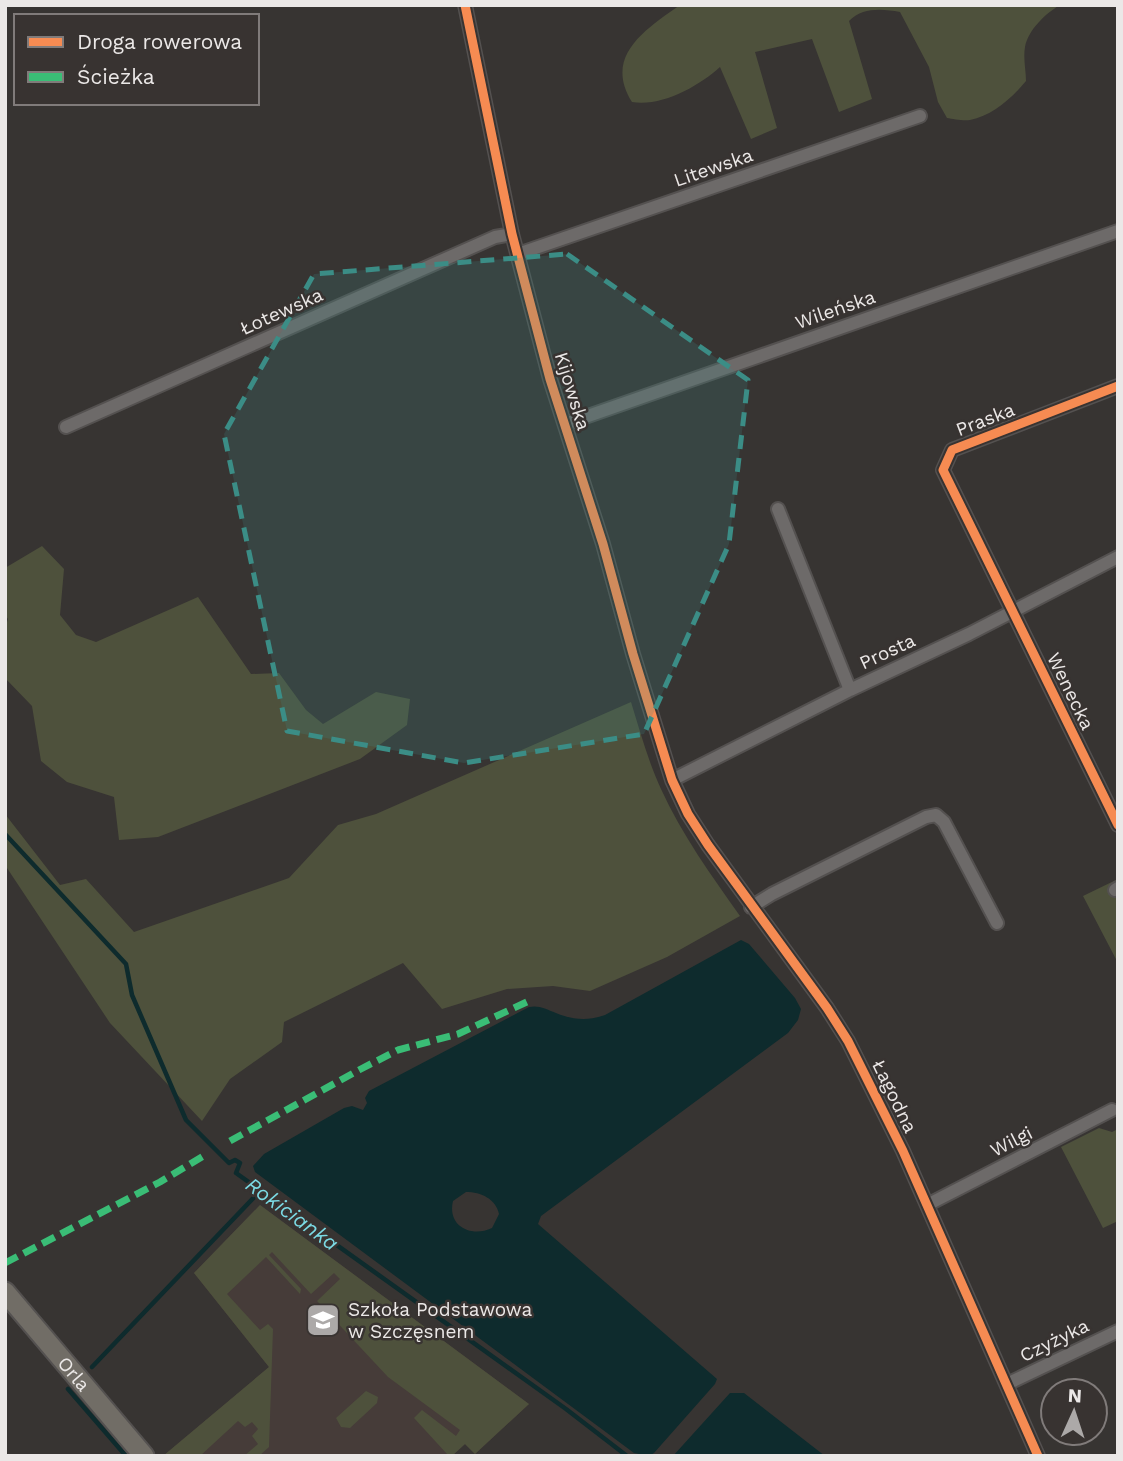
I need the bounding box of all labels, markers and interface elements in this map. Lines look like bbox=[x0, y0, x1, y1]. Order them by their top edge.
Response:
legend bbox=[14, 14, 259, 105]
text: Droga rowerowa bbox=[77, 29, 242, 54]
text: Ścieżka bbox=[77, 64, 155, 89]
street label: Litewska bbox=[671, 143, 756, 192]
street label: Łotewska bbox=[236, 283, 327, 340]
street label: Wileńska bbox=[792, 285, 878, 334]
street label: Kijowska bbox=[550, 349, 595, 433]
street label: Praska bbox=[952, 398, 1018, 441]
street label: Prosta bbox=[856, 628, 919, 674]
street label: Wenecka bbox=[1042, 649, 1099, 734]
street label: Łagodna bbox=[867, 1056, 922, 1137]
street label: Wilgi bbox=[986, 1121, 1036, 1162]
water label: Rokicianka bbox=[241, 1172, 344, 1256]
place label: Szkoła Podstawowa w Szczęsnem bbox=[348, 1298, 533, 1343]
school or university icon: Szkoła Podstawowa w Szczęsnem bbox=[304, 1301, 342, 1339]
street label: Czyżyka bbox=[1016, 1314, 1093, 1367]
street label: Orla bbox=[53, 1352, 95, 1396]
north arrow bbox=[1039, 1377, 1109, 1447]
text: N bbox=[1067, 1384, 1083, 1407]

